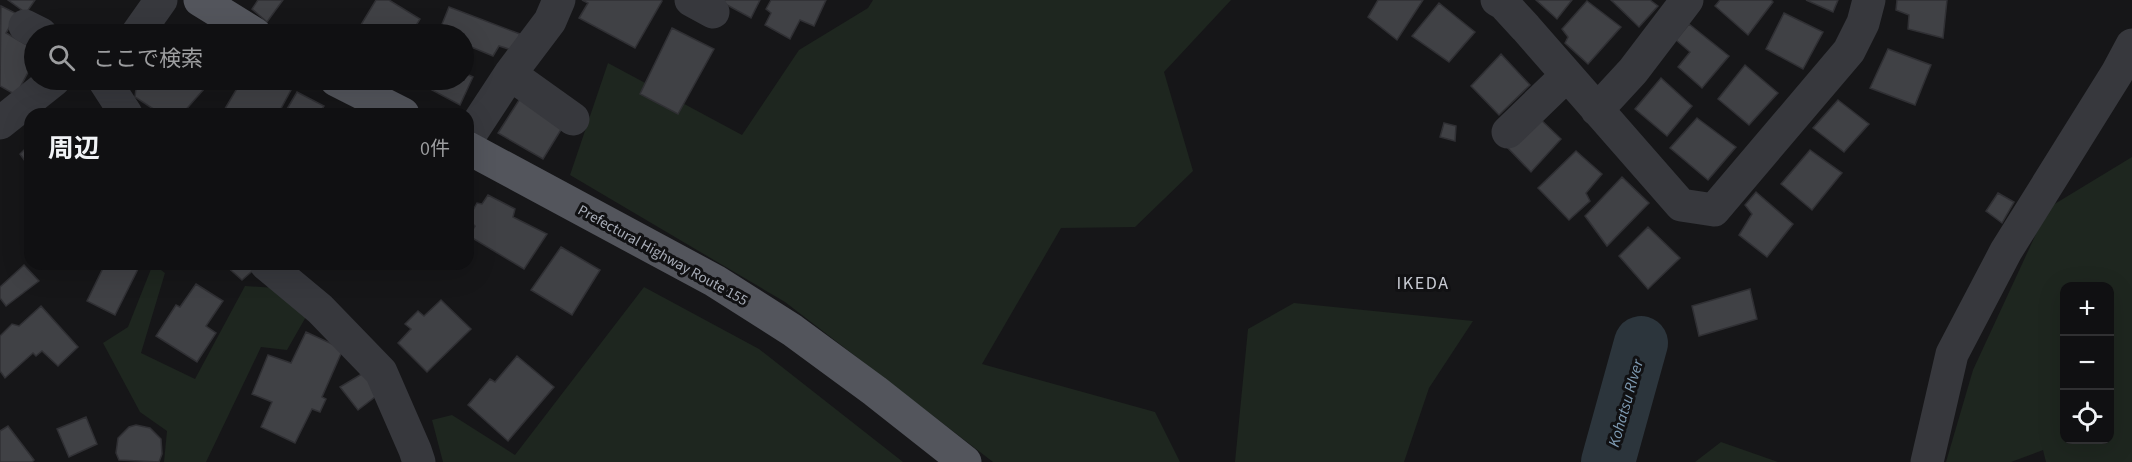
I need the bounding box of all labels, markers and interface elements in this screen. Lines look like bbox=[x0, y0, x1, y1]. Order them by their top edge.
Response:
search box bbox=[24, 24, 474, 90]
icon: search bbox=[45, 41, 78, 74]
text: ここで検索 bbox=[93, 43, 203, 75]
text: 周辺 bbox=[48, 130, 100, 167]
text: 0件 bbox=[420, 135, 450, 163]
street label: Prefectural Highway Route 155 bbox=[574, 200, 752, 311]
district label: IKEDA bbox=[1397, 271, 1449, 296]
map controls bbox=[2060, 282, 2114, 444]
button: + bbox=[2060, 282, 2114, 336]
button: − bbox=[2060, 336, 2114, 390]
water label: Kohatsu RIver bbox=[1603, 355, 1649, 450]
button: locate bbox=[2060, 390, 2114, 444]

